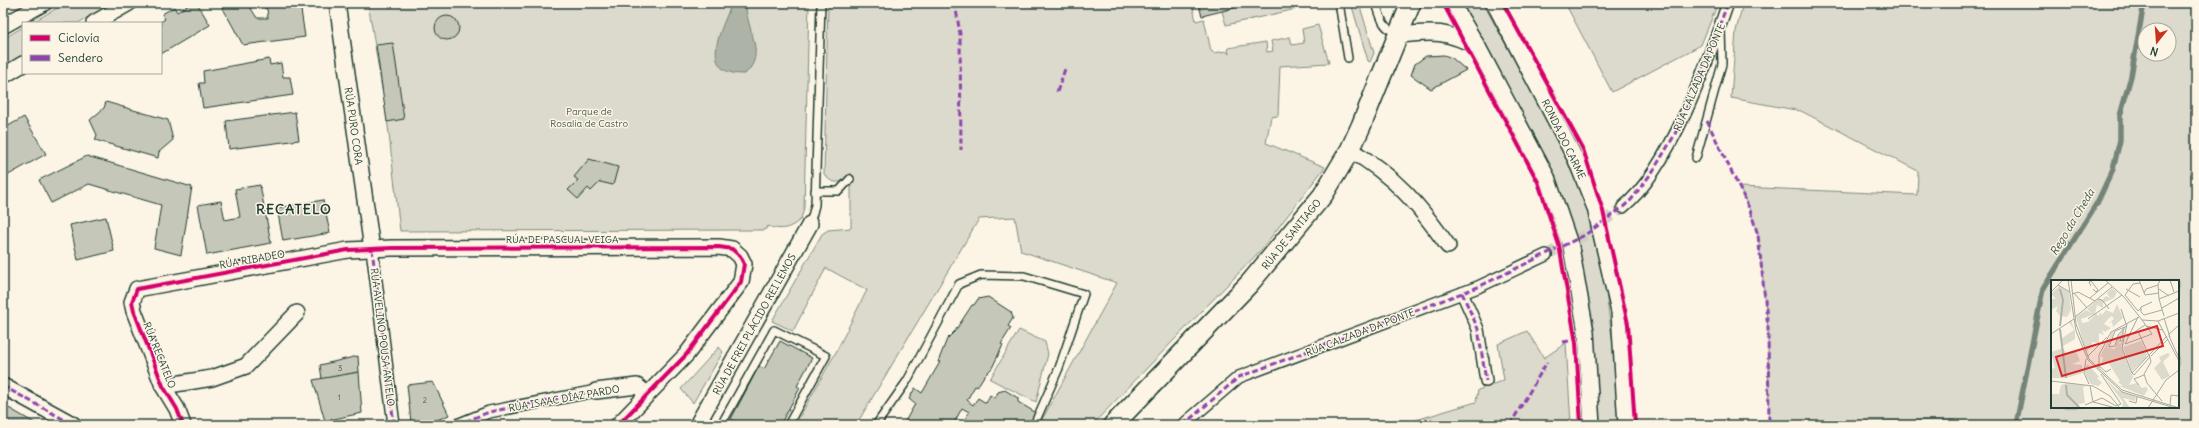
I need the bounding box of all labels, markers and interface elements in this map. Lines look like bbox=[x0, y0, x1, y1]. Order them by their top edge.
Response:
street label: RÚA CALZADA DA PONTE bbox=[1671, 21, 1728, 133]
legend bbox=[22, 22, 162, 74]
north arrow bbox=[2137, 22, 2177, 62]
text: Ciclovía bbox=[58, 30, 100, 45]
text: N bbox=[2148, 44, 2160, 59]
text: Sendero bbox=[58, 50, 103, 65]
street label: RÚA PURO CORA bbox=[342, 86, 365, 166]
street label: RONDA DO CARME bbox=[1539, 97, 1589, 181]
park label: Parque de Rosalía de Castro bbox=[550, 105, 628, 130]
water label: Rego da Cheda bbox=[2047, 186, 2098, 258]
street label: RÚA DE SANTIAGO bbox=[1259, 196, 1324, 272]
district label: RECATELO bbox=[256, 200, 332, 218]
street label: RÚA DE PASCUAL VEIGA bbox=[506, 233, 619, 246]
street label: RÚA RIBADEO bbox=[218, 247, 286, 272]
street label: RÚA DE FREI PLÁCIDO REI LEMOS bbox=[710, 251, 799, 397]
street label: RÚA AVELINO POUSA ANTELO bbox=[368, 267, 397, 407]
inset map bbox=[2051, 280, 2179, 408]
street label: RÚA CALZADA DA PONTE bbox=[1304, 306, 1417, 359]
street label: RÚA RECATELO bbox=[140, 320, 179, 391]
house number: 3 bbox=[338, 363, 343, 373]
street label: RÚA ISAAC DÍAZ PARDO bbox=[507, 382, 621, 415]
house number: 1 bbox=[337, 392, 341, 402]
house number: 2 bbox=[423, 395, 428, 405]

